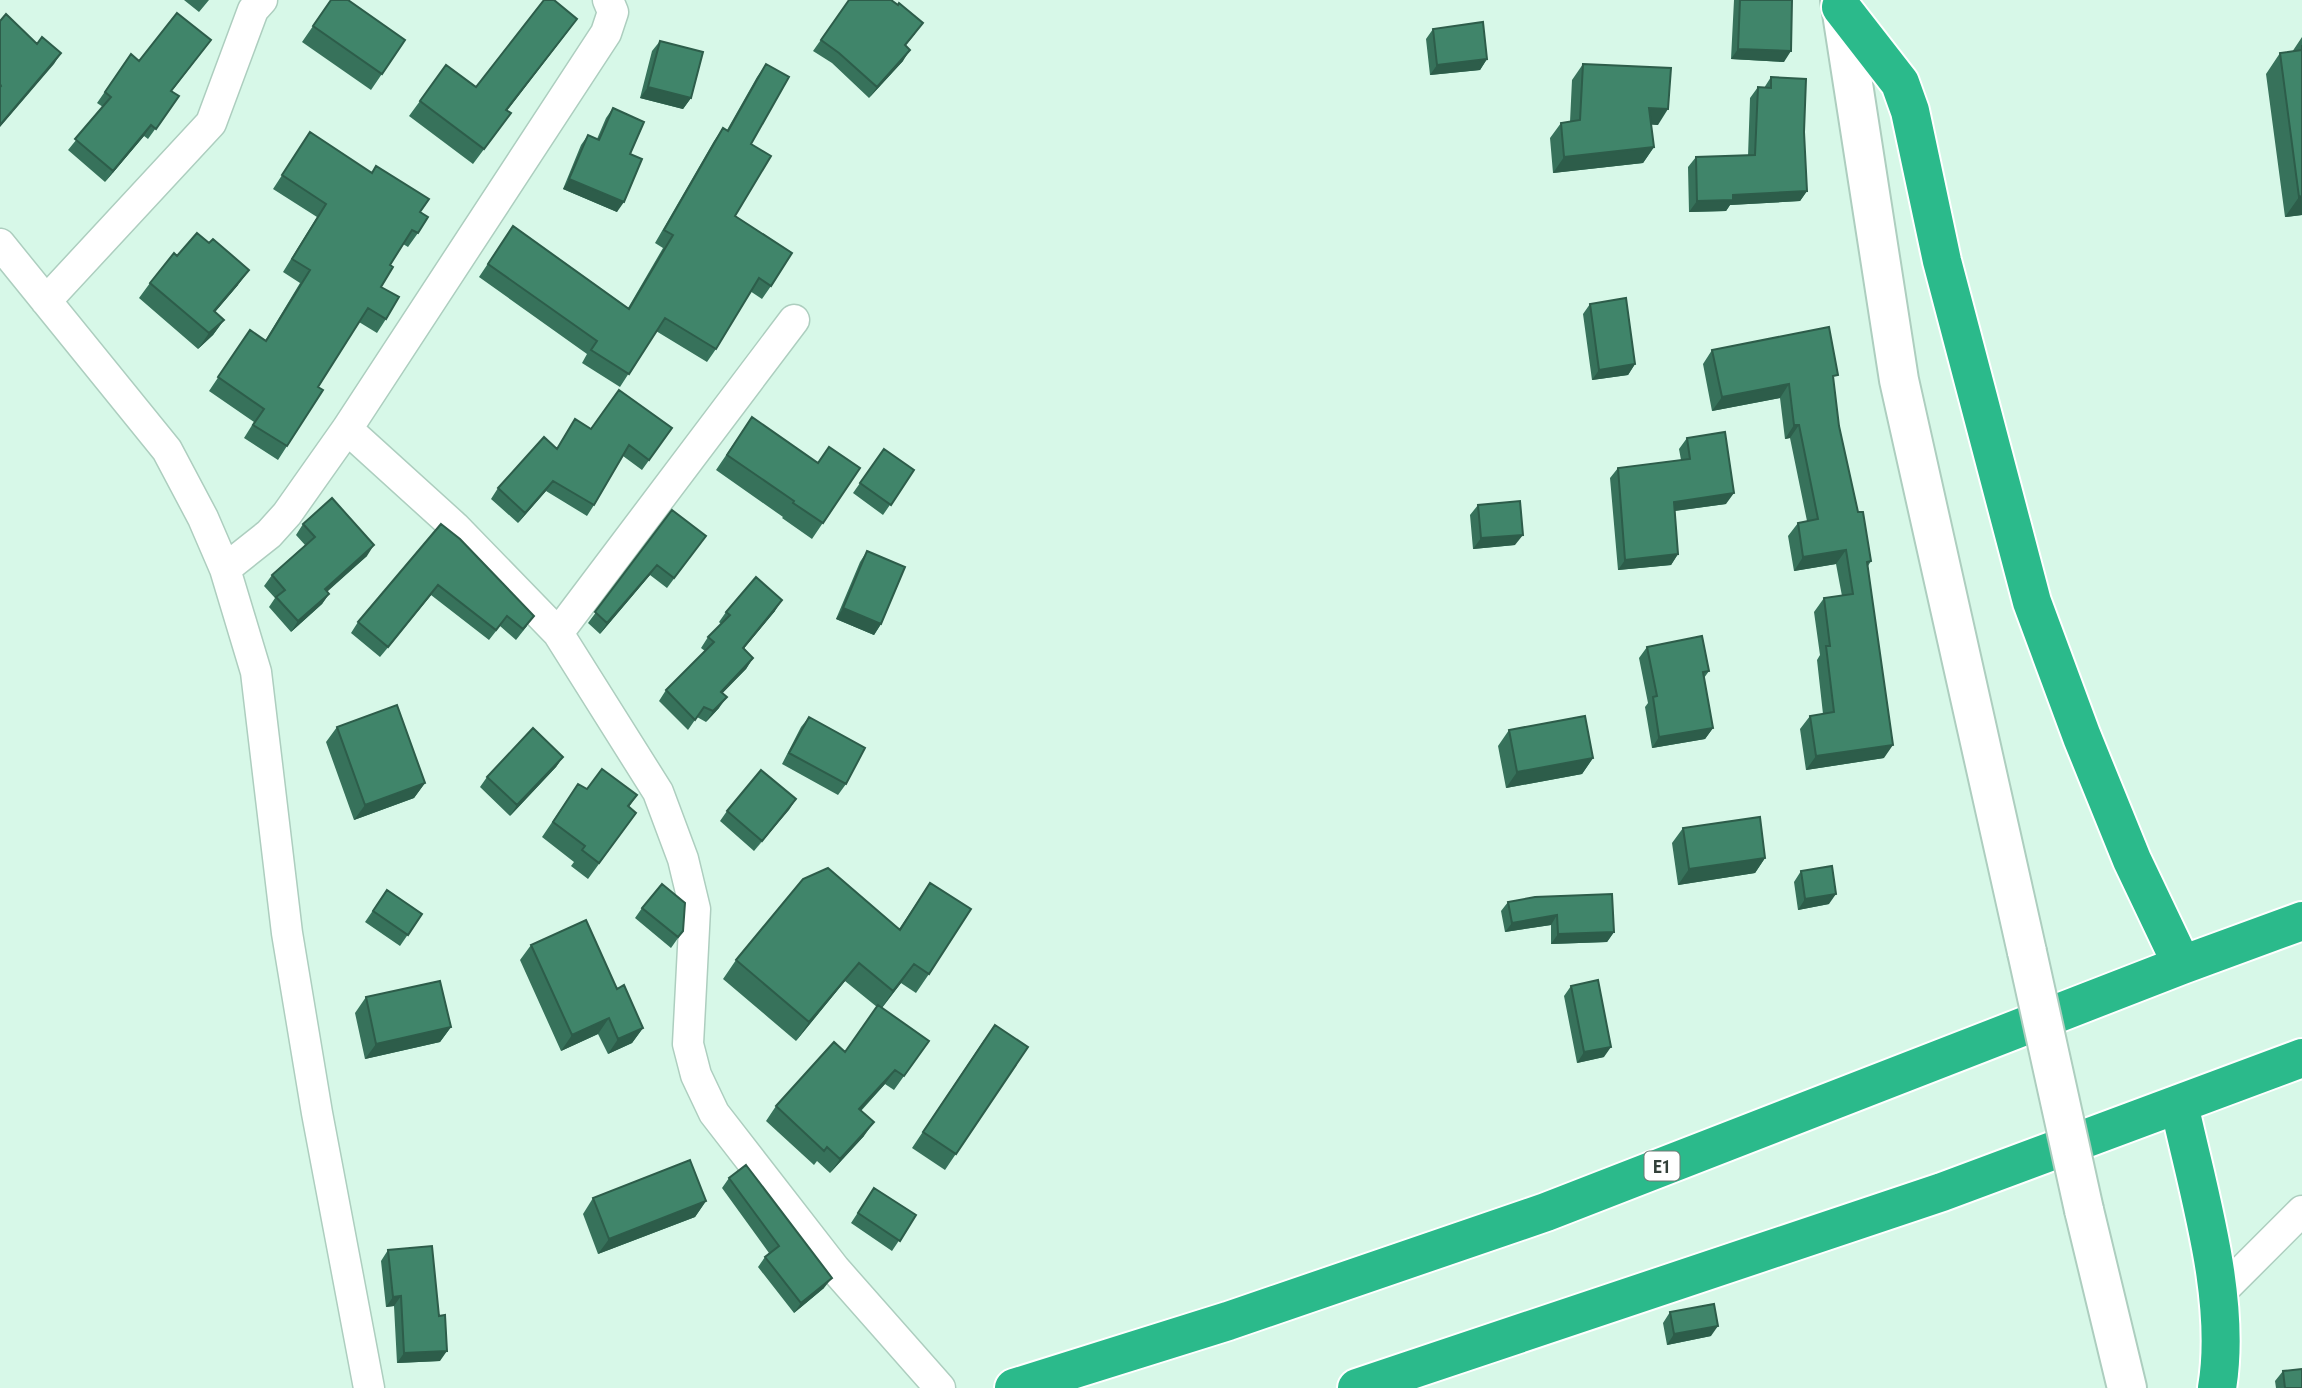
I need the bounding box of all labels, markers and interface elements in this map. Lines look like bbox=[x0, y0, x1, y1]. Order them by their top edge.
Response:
road number: E1 bbox=[1644, 1152, 1680, 1181]

